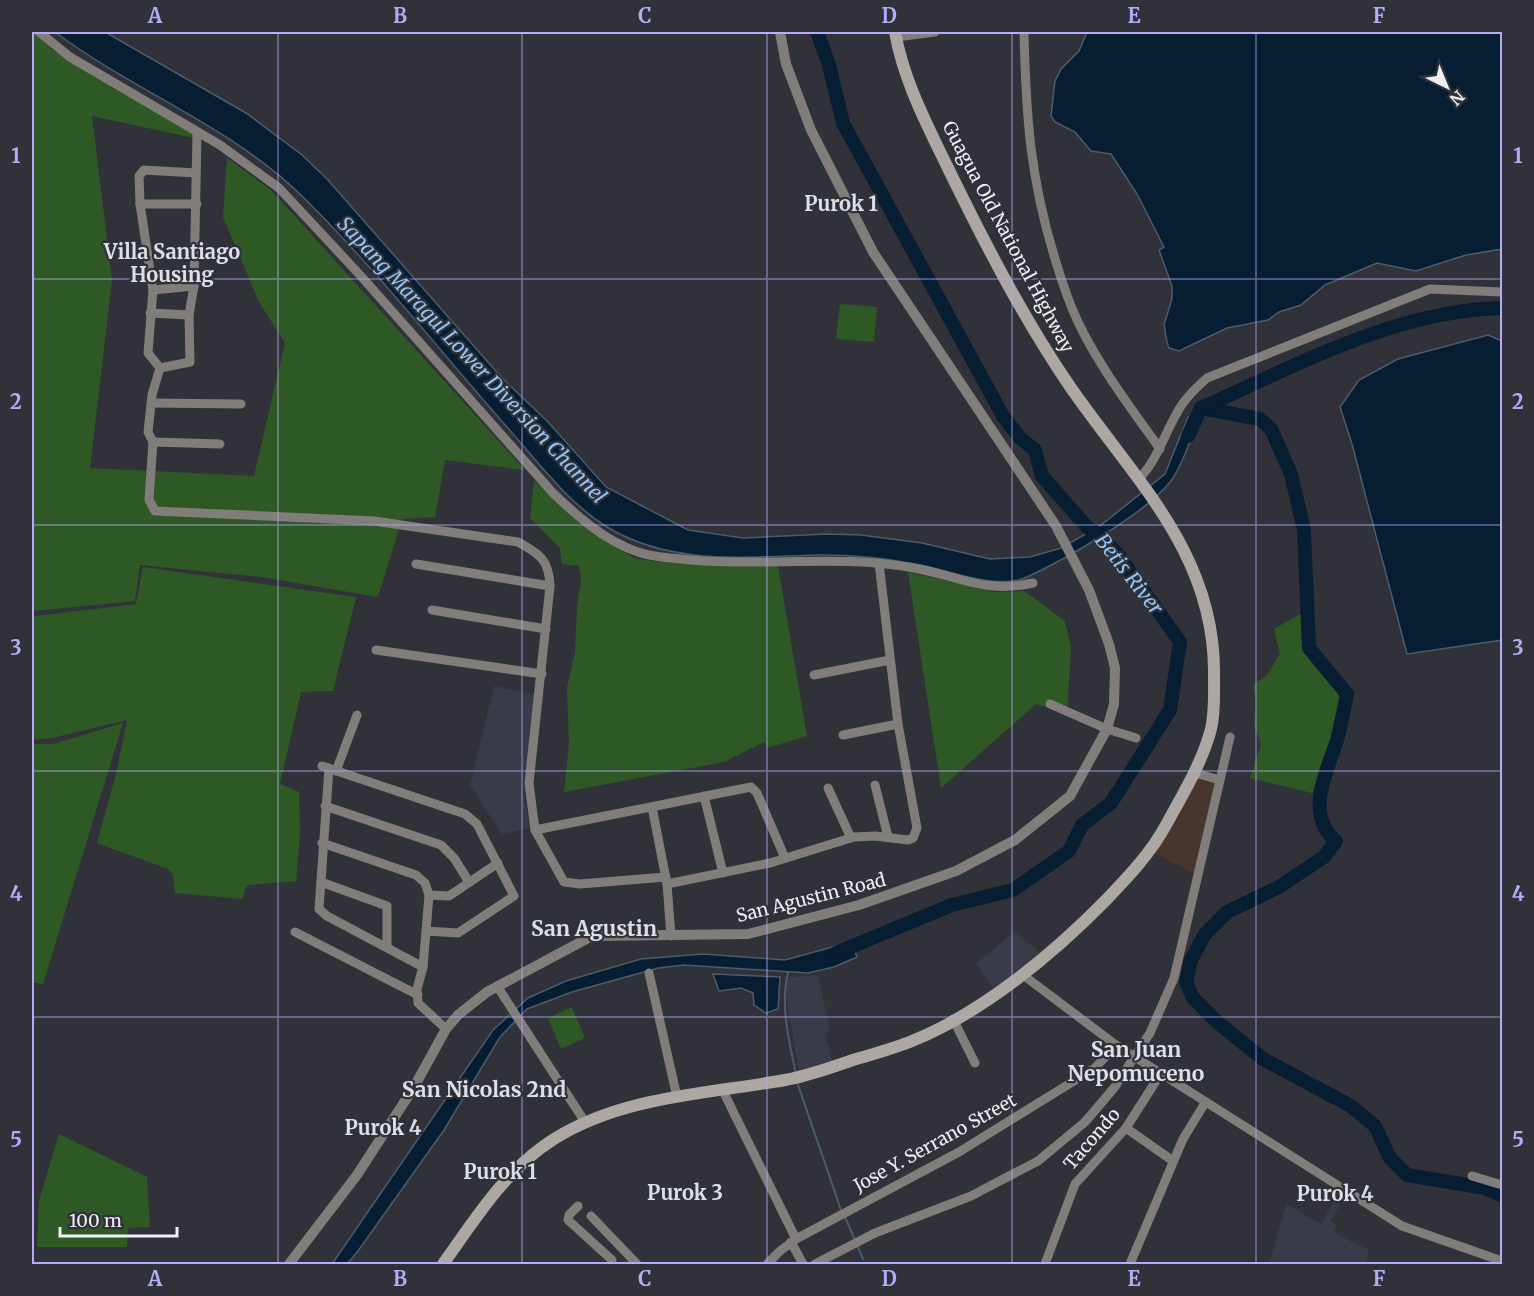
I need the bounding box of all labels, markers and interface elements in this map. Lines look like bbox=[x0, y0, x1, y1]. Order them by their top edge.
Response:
text: A bbox=[147, 3, 163, 28]
text: B bbox=[393, 3, 407, 28]
text: C bbox=[638, 3, 652, 28]
text: D bbox=[881, 3, 897, 28]
text: E bbox=[1127, 3, 1141, 28]
text: F bbox=[1373, 3, 1386, 28]
north arrow bbox=[1417, 57, 1477, 117]
text: N bbox=[1446, 86, 1469, 110]
street label: Guagua Old National Highway bbox=[938, 117, 1080, 357]
text: 1 bbox=[11, 143, 21, 168]
text: 1 bbox=[1513, 143, 1523, 168]
district label: Purok 1 bbox=[804, 191, 878, 216]
water label: Sapang Maragul Lower Diversion Channel bbox=[333, 211, 612, 508]
district label: Villa Santiago Housing bbox=[103, 239, 240, 287]
text: 2 bbox=[10, 389, 22, 414]
text: 2 bbox=[1512, 389, 1524, 414]
water label: Betis River bbox=[1090, 528, 1169, 620]
text: 3 bbox=[10, 635, 22, 660]
text: 3 bbox=[1512, 635, 1524, 660]
street label: San Agustin Road bbox=[734, 868, 888, 927]
text: 4 bbox=[10, 881, 23, 906]
text: 4 bbox=[1512, 881, 1525, 906]
district label: San Agustin bbox=[531, 915, 657, 942]
district label: San Juan Nepomuceno bbox=[1068, 1036, 1204, 1087]
district label: San Nicolas 2nd bbox=[402, 1076, 566, 1103]
street label: Jose Y. Serrano Street bbox=[849, 1088, 1020, 1197]
street label: Tacondo bbox=[1058, 1103, 1125, 1174]
district label: Purok 4 bbox=[344, 1115, 422, 1140]
text: 5 bbox=[10, 1127, 22, 1152]
text: 5 bbox=[1512, 1127, 1524, 1152]
district label: Purok 1 bbox=[463, 1159, 537, 1184]
district label: Purok 3 bbox=[647, 1180, 723, 1205]
district label: Purok 4 bbox=[1296, 1181, 1374, 1206]
scale bar bbox=[60, 1200, 177, 1238]
text: 100 m bbox=[69, 1209, 122, 1232]
text: A bbox=[147, 1266, 163, 1291]
text: B bbox=[393, 1266, 407, 1291]
text: C bbox=[638, 1266, 652, 1291]
text: D bbox=[881, 1266, 897, 1291]
text: E bbox=[1127, 1266, 1141, 1291]
text: F bbox=[1373, 1266, 1386, 1291]

